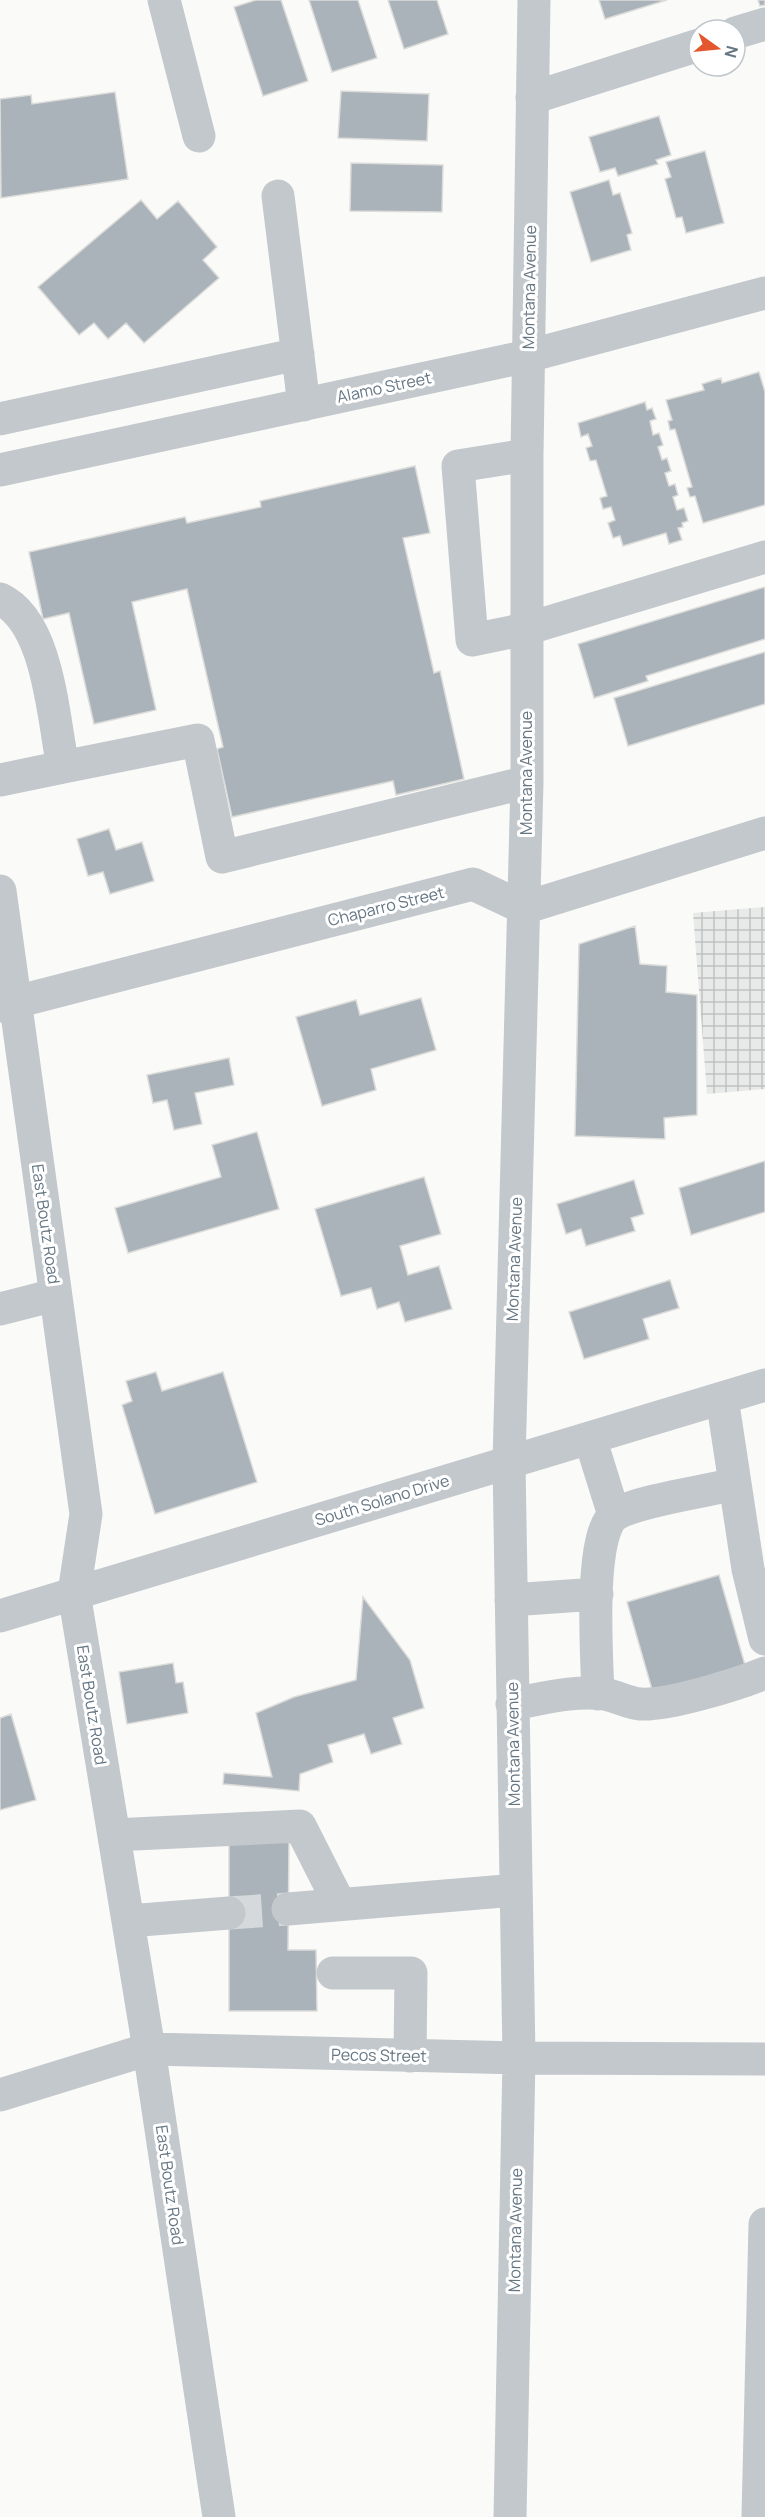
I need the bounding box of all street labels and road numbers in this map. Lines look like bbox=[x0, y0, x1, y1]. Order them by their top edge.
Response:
street label: Montana Avenue bbox=[517, 225, 541, 349]
street label: Alamo Street bbox=[335, 366, 433, 408]
street label: Montana Avenue bbox=[515, 711, 537, 835]
street label: Chaparro Street bbox=[325, 881, 447, 931]
street label: East Boutz Road bbox=[27, 1163, 65, 1285]
street label: Montana Avenue bbox=[501, 1197, 527, 1321]
street label: South Solano Drive bbox=[312, 1469, 452, 1531]
street label: East Boutz Road bbox=[72, 1644, 112, 1766]
street label: Montana Avenue bbox=[501, 1682, 525, 1806]
street label: Pecos Street bbox=[331, 2043, 427, 2067]
street label: East Boutz Road bbox=[151, 2124, 189, 2246]
street label: Montana Avenue bbox=[503, 2168, 527, 2292]

